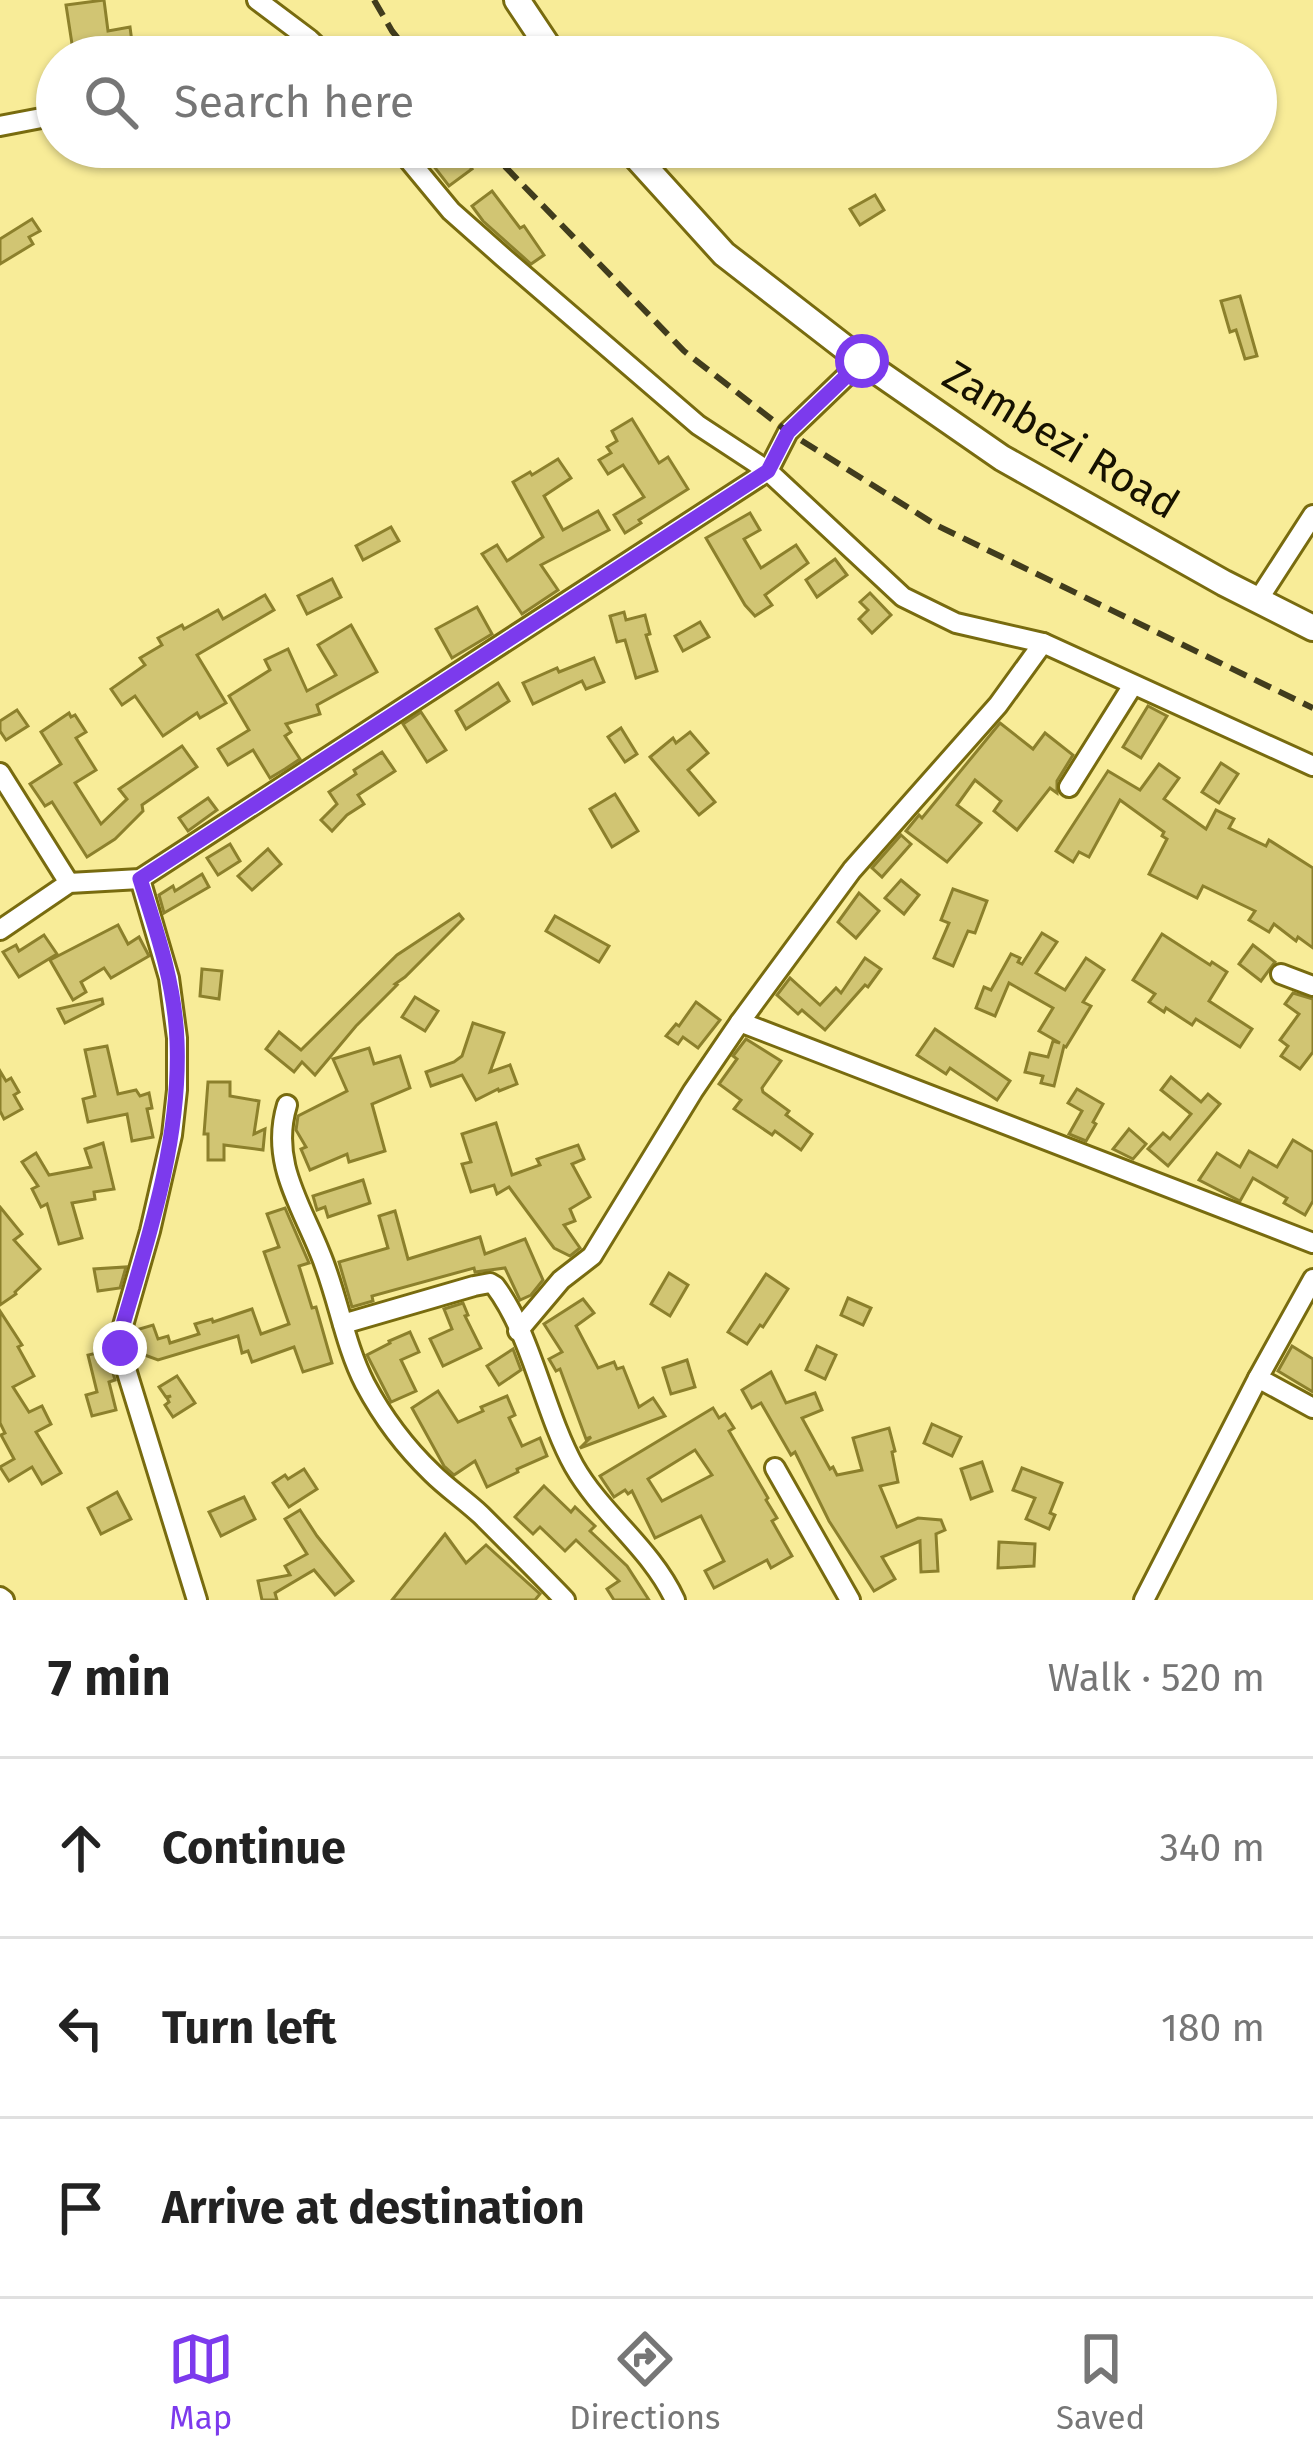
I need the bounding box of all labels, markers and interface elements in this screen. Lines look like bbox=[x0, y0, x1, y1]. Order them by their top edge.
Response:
search box bbox=[36, 36, 1277, 168]
icon: search bbox=[78, 69, 144, 135]
text: Search here bbox=[174, 75, 414, 129]
route start bbox=[835, 334, 889, 388]
street label: Zambezi Road bbox=[934, 350, 1188, 530]
route end bbox=[93, 1321, 147, 1375]
text: 7 min bbox=[48, 1647, 171, 1709]
text: Walk · 520 m bbox=[1048, 1655, 1265, 1701]
icon: ahead bbox=[48, 1815, 114, 1881]
text: Continue bbox=[162, 1821, 346, 1875]
text: 340 m bbox=[1159, 1825, 1265, 1871]
icon: left bbox=[48, 1995, 114, 2061]
text: Turn left bbox=[162, 2001, 336, 2055]
text: 180 m bbox=[1161, 2005, 1265, 2051]
icon: arrive bbox=[48, 2175, 114, 2241]
text: Arrive at destination bbox=[162, 2181, 585, 2235]
tab: Map bbox=[168, 2326, 234, 2438]
tab: Directions bbox=[569, 2326, 721, 2438]
tab: Saved bbox=[1056, 2326, 1145, 2438]

